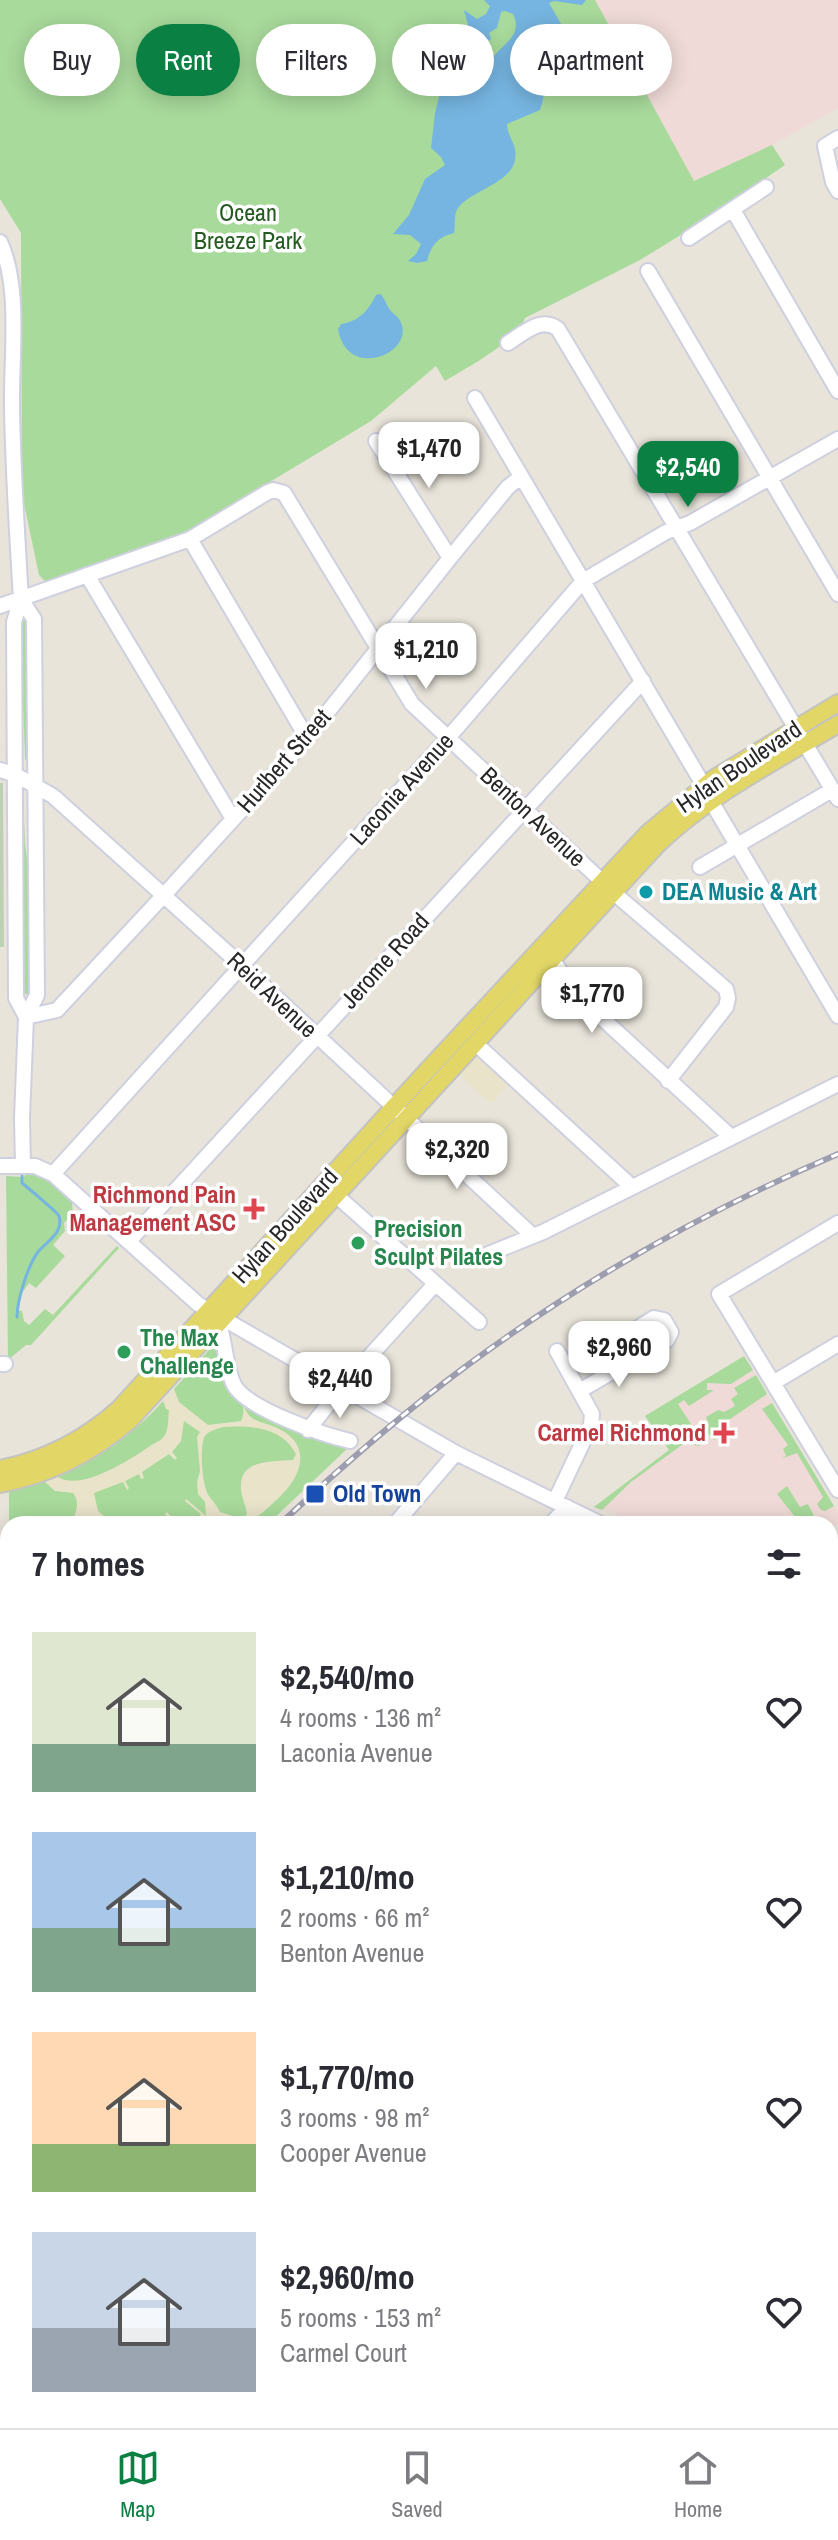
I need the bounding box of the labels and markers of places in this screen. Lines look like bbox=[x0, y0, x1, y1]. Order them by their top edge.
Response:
pin: $1,470 bbox=[364, 422, 494, 490]
pin: $2,540 bbox=[623, 441, 753, 509]
pin: $1,210 bbox=[361, 623, 491, 691]
place label: DEA Music & Art bbox=[662, 875, 817, 907]
marker: DEA Music & Art bbox=[637, 883, 655, 901]
pin: $1,770 bbox=[527, 967, 657, 1035]
pin: $2,320 bbox=[392, 1123, 522, 1191]
place label: Richmond Pain Management ASC bbox=[69, 1178, 236, 1238]
marker: Richmond Pain Management ASC bbox=[243, 1198, 265, 1220]
place label: Precision Sculpt Pilates bbox=[374, 1212, 503, 1272]
marker: Precision Sculpt Pilates bbox=[349, 1234, 367, 1252]
place label: The Max Challenge bbox=[140, 1321, 234, 1381]
pin: $2,960 bbox=[554, 1321, 684, 1389]
marker: The Max Challenge bbox=[115, 1343, 133, 1361]
pin: $2,440 bbox=[275, 1352, 405, 1420]
place label: Carmel Richmond bbox=[538, 1416, 706, 1448]
marker: Carmel Richmond bbox=[713, 1422, 735, 1444]
place label: Old Town bbox=[333, 1477, 421, 1509]
marker: Old Town bbox=[304, 1483, 326, 1505]

